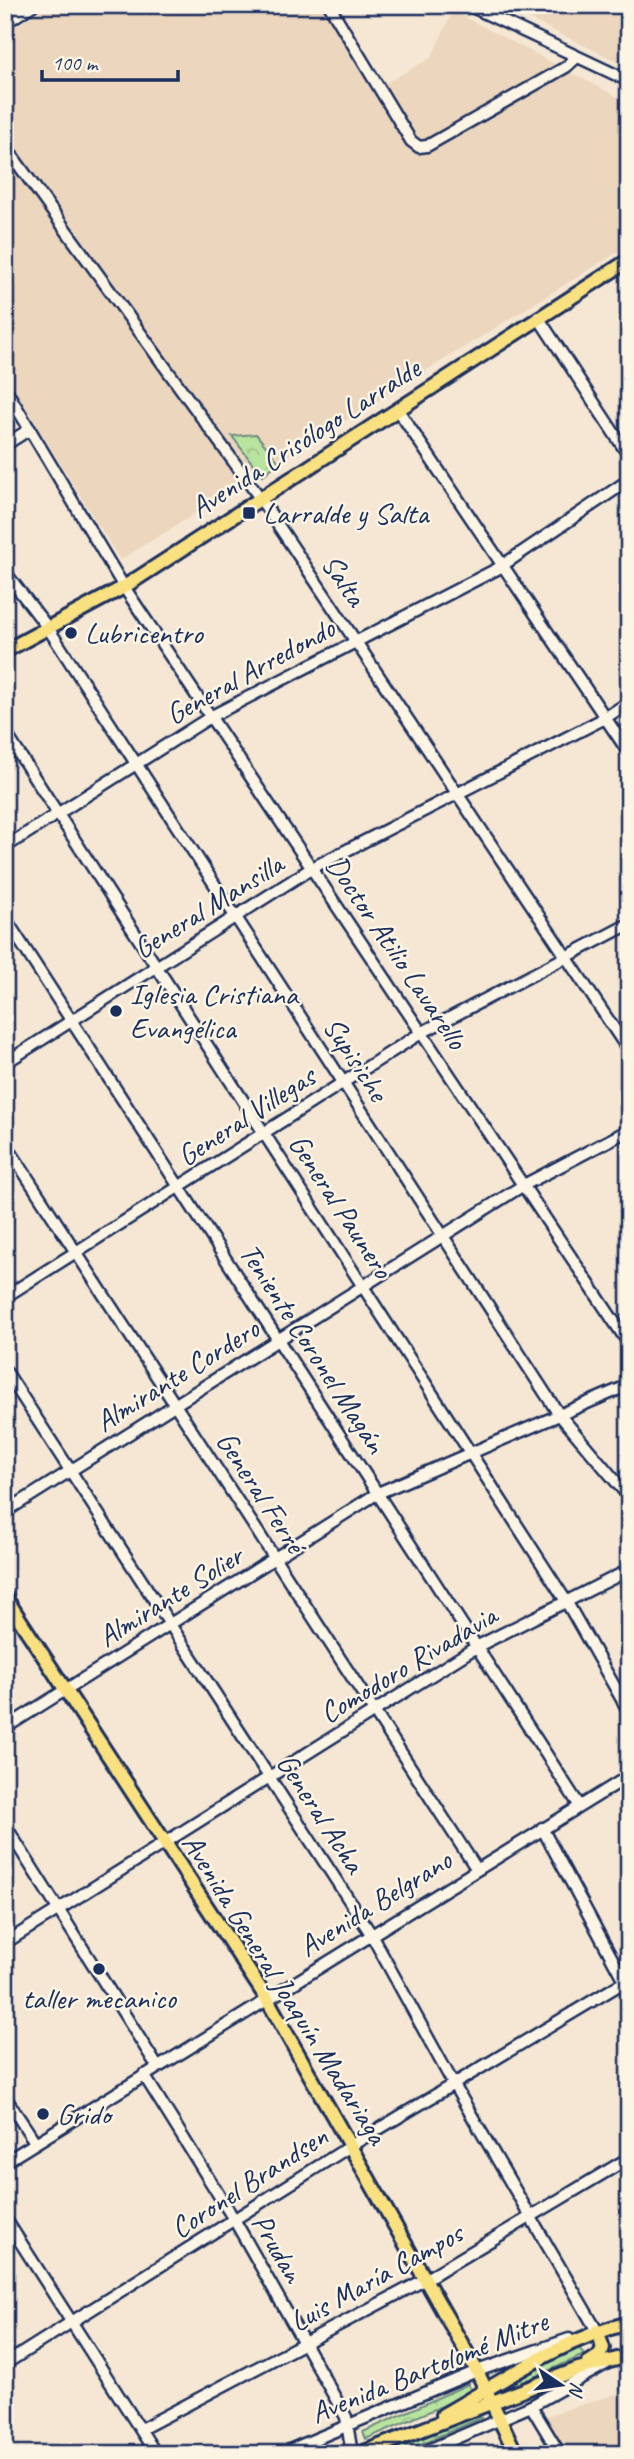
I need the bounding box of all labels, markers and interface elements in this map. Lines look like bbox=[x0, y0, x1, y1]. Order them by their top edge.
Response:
scale bar bbox=[42, 38, 178, 82]
text: 100 m bbox=[52, 50, 99, 76]
street label: Avenida Crisólogo Larralde bbox=[183, 348, 429, 527]
place label: Larralde y Salta bbox=[263, 494, 430, 532]
marker: Larralde y Salta bbox=[241, 505, 257, 521]
street label: Salta bbox=[313, 547, 376, 615]
street label: General Arredondo bbox=[159, 608, 342, 733]
place label: Lubricentro bbox=[85, 614, 204, 652]
marker: Lubricentro bbox=[63, 625, 79, 641]
street label: General Mansilla bbox=[126, 844, 292, 967]
street label: Doctor Atilio Lavarello bbox=[318, 848, 477, 1057]
place label: Iglesia Cristiana Evangélica bbox=[130, 975, 300, 1047]
marker: Iglesia Cristiana Evangélica bbox=[108, 1003, 124, 1019]
street label: Supisiche bbox=[315, 1010, 398, 1110]
street label: General Villegas bbox=[170, 1056, 324, 1175]
street label: General Paunero bbox=[280, 1127, 403, 1287]
street label: Teniente Coronel Magán bbox=[231, 1236, 396, 1461]
street label: Almirante Cordero bbox=[88, 1309, 267, 1440]
street label: General Ferré bbox=[208, 1424, 317, 1563]
street label: Almirante Solier bbox=[91, 1535, 252, 1655]
street label: Comodoro Rivadavia bbox=[313, 1595, 506, 1732]
street label: General Acha bbox=[268, 1746, 375, 1882]
street label: Avenida General Joaquín Madariaga bbox=[174, 1827, 397, 2153]
street label: Avenida Belgrano bbox=[291, 1840, 460, 1965]
marker: taller mecanico bbox=[91, 1961, 107, 1977]
place label: taller mecanico bbox=[22, 1979, 177, 2017]
place label: Grido bbox=[57, 2095, 114, 2133]
marker: Grido bbox=[35, 2106, 51, 2122]
street label: Coronel Brandsen bbox=[163, 2117, 335, 2247]
street label: Prudan bbox=[243, 2207, 313, 2290]
street label: Luis María Campos bbox=[283, 2213, 471, 2340]
street label: Avenida Bartolomé Mitre bbox=[305, 2301, 555, 2432]
north arrow bbox=[526, 2350, 596, 2420]
text: N bbox=[563, 2380, 590, 2400]

